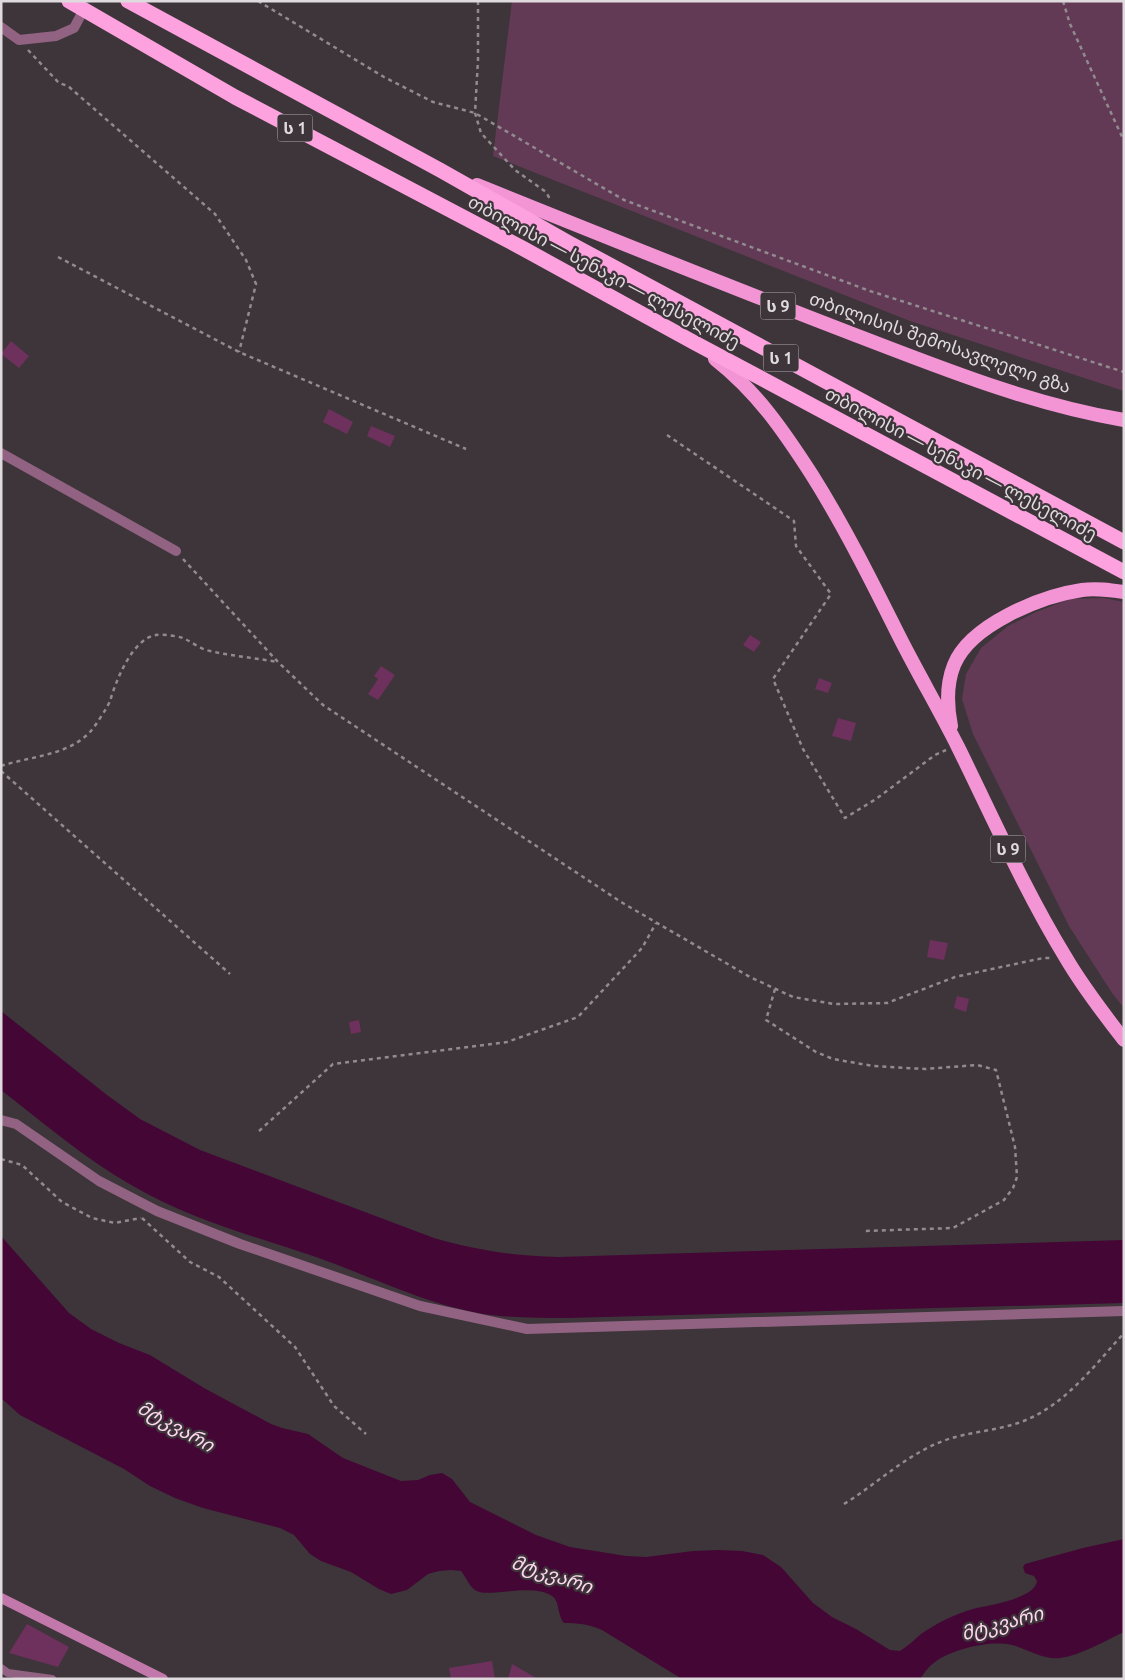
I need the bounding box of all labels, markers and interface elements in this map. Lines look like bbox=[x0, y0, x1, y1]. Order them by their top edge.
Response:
road number: ს 1 bbox=[278, 115, 312, 142]
street label: თბილისი — სენაკი — ლესელიძე bbox=[464, 191, 744, 353]
street label: თბილისის შემოსავლელი გზა bbox=[806, 288, 1074, 398]
road number: ს 9 bbox=[760, 292, 796, 320]
road number: ს 1 bbox=[764, 344, 798, 372]
street label: თბილისი — სენაკი — ლესელიძე bbox=[821, 383, 1101, 545]
road number: ს 9 bbox=[990, 836, 1026, 862]
water label: მტკვარი bbox=[133, 1396, 219, 1457]
water label: მტკვარი bbox=[508, 1551, 596, 1599]
water label: მტკვარი bbox=[959, 1601, 1047, 1645]

